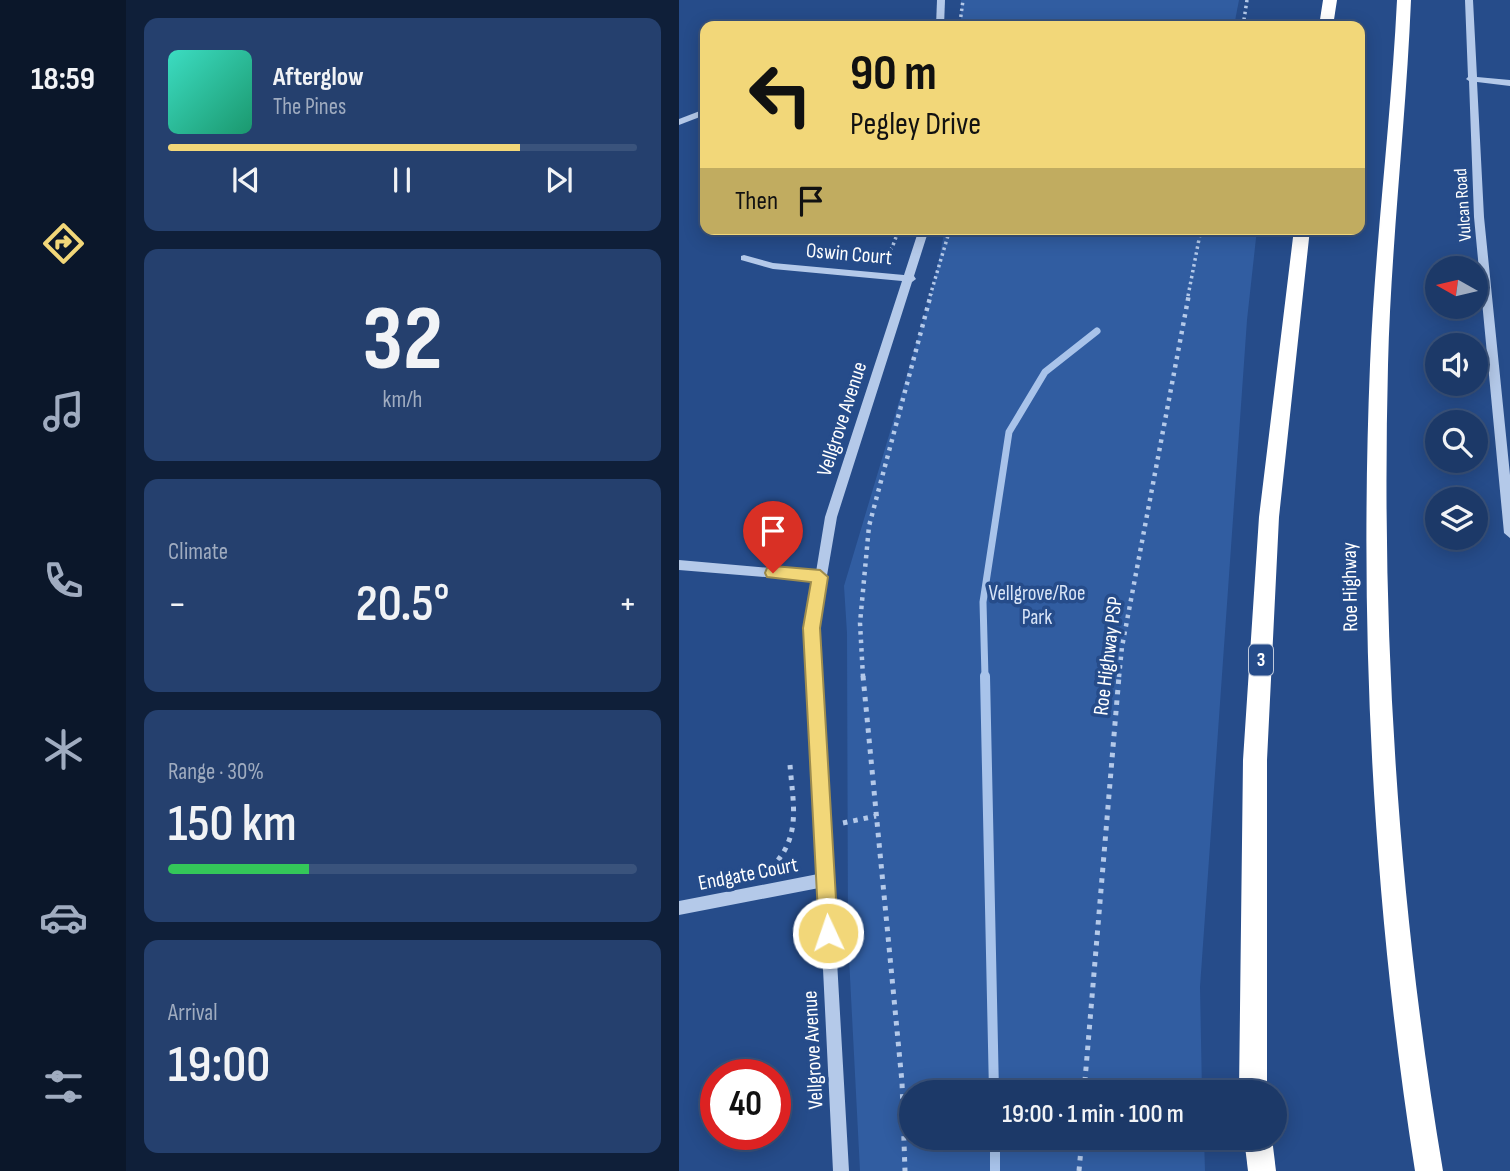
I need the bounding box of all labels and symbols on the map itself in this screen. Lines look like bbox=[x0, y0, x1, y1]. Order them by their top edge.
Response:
street label: Vulcan Road bbox=[1450, 168, 1476, 242]
street label: Oswin Court bbox=[805, 238, 893, 270]
north arrow bbox=[1425, 256, 1487, 318]
street label: Vellgrove Avenue bbox=[812, 359, 872, 479]
pin bbox=[743, 501, 803, 573]
street label: Roe Highway bbox=[1337, 542, 1363, 632]
park label: Vellgrove/Roe Park bbox=[989, 581, 1085, 630]
street label: Roe Highway PSP bbox=[1088, 595, 1128, 717]
road number: 3 bbox=[1249, 645, 1273, 676]
street label: Endgate Court bbox=[696, 852, 800, 896]
position arrow bbox=[791, 896, 865, 970]
street label: Vellgrove Avenue bbox=[797, 990, 829, 1110]
speed limit sign: 40 bbox=[700, 1059, 791, 1150]

